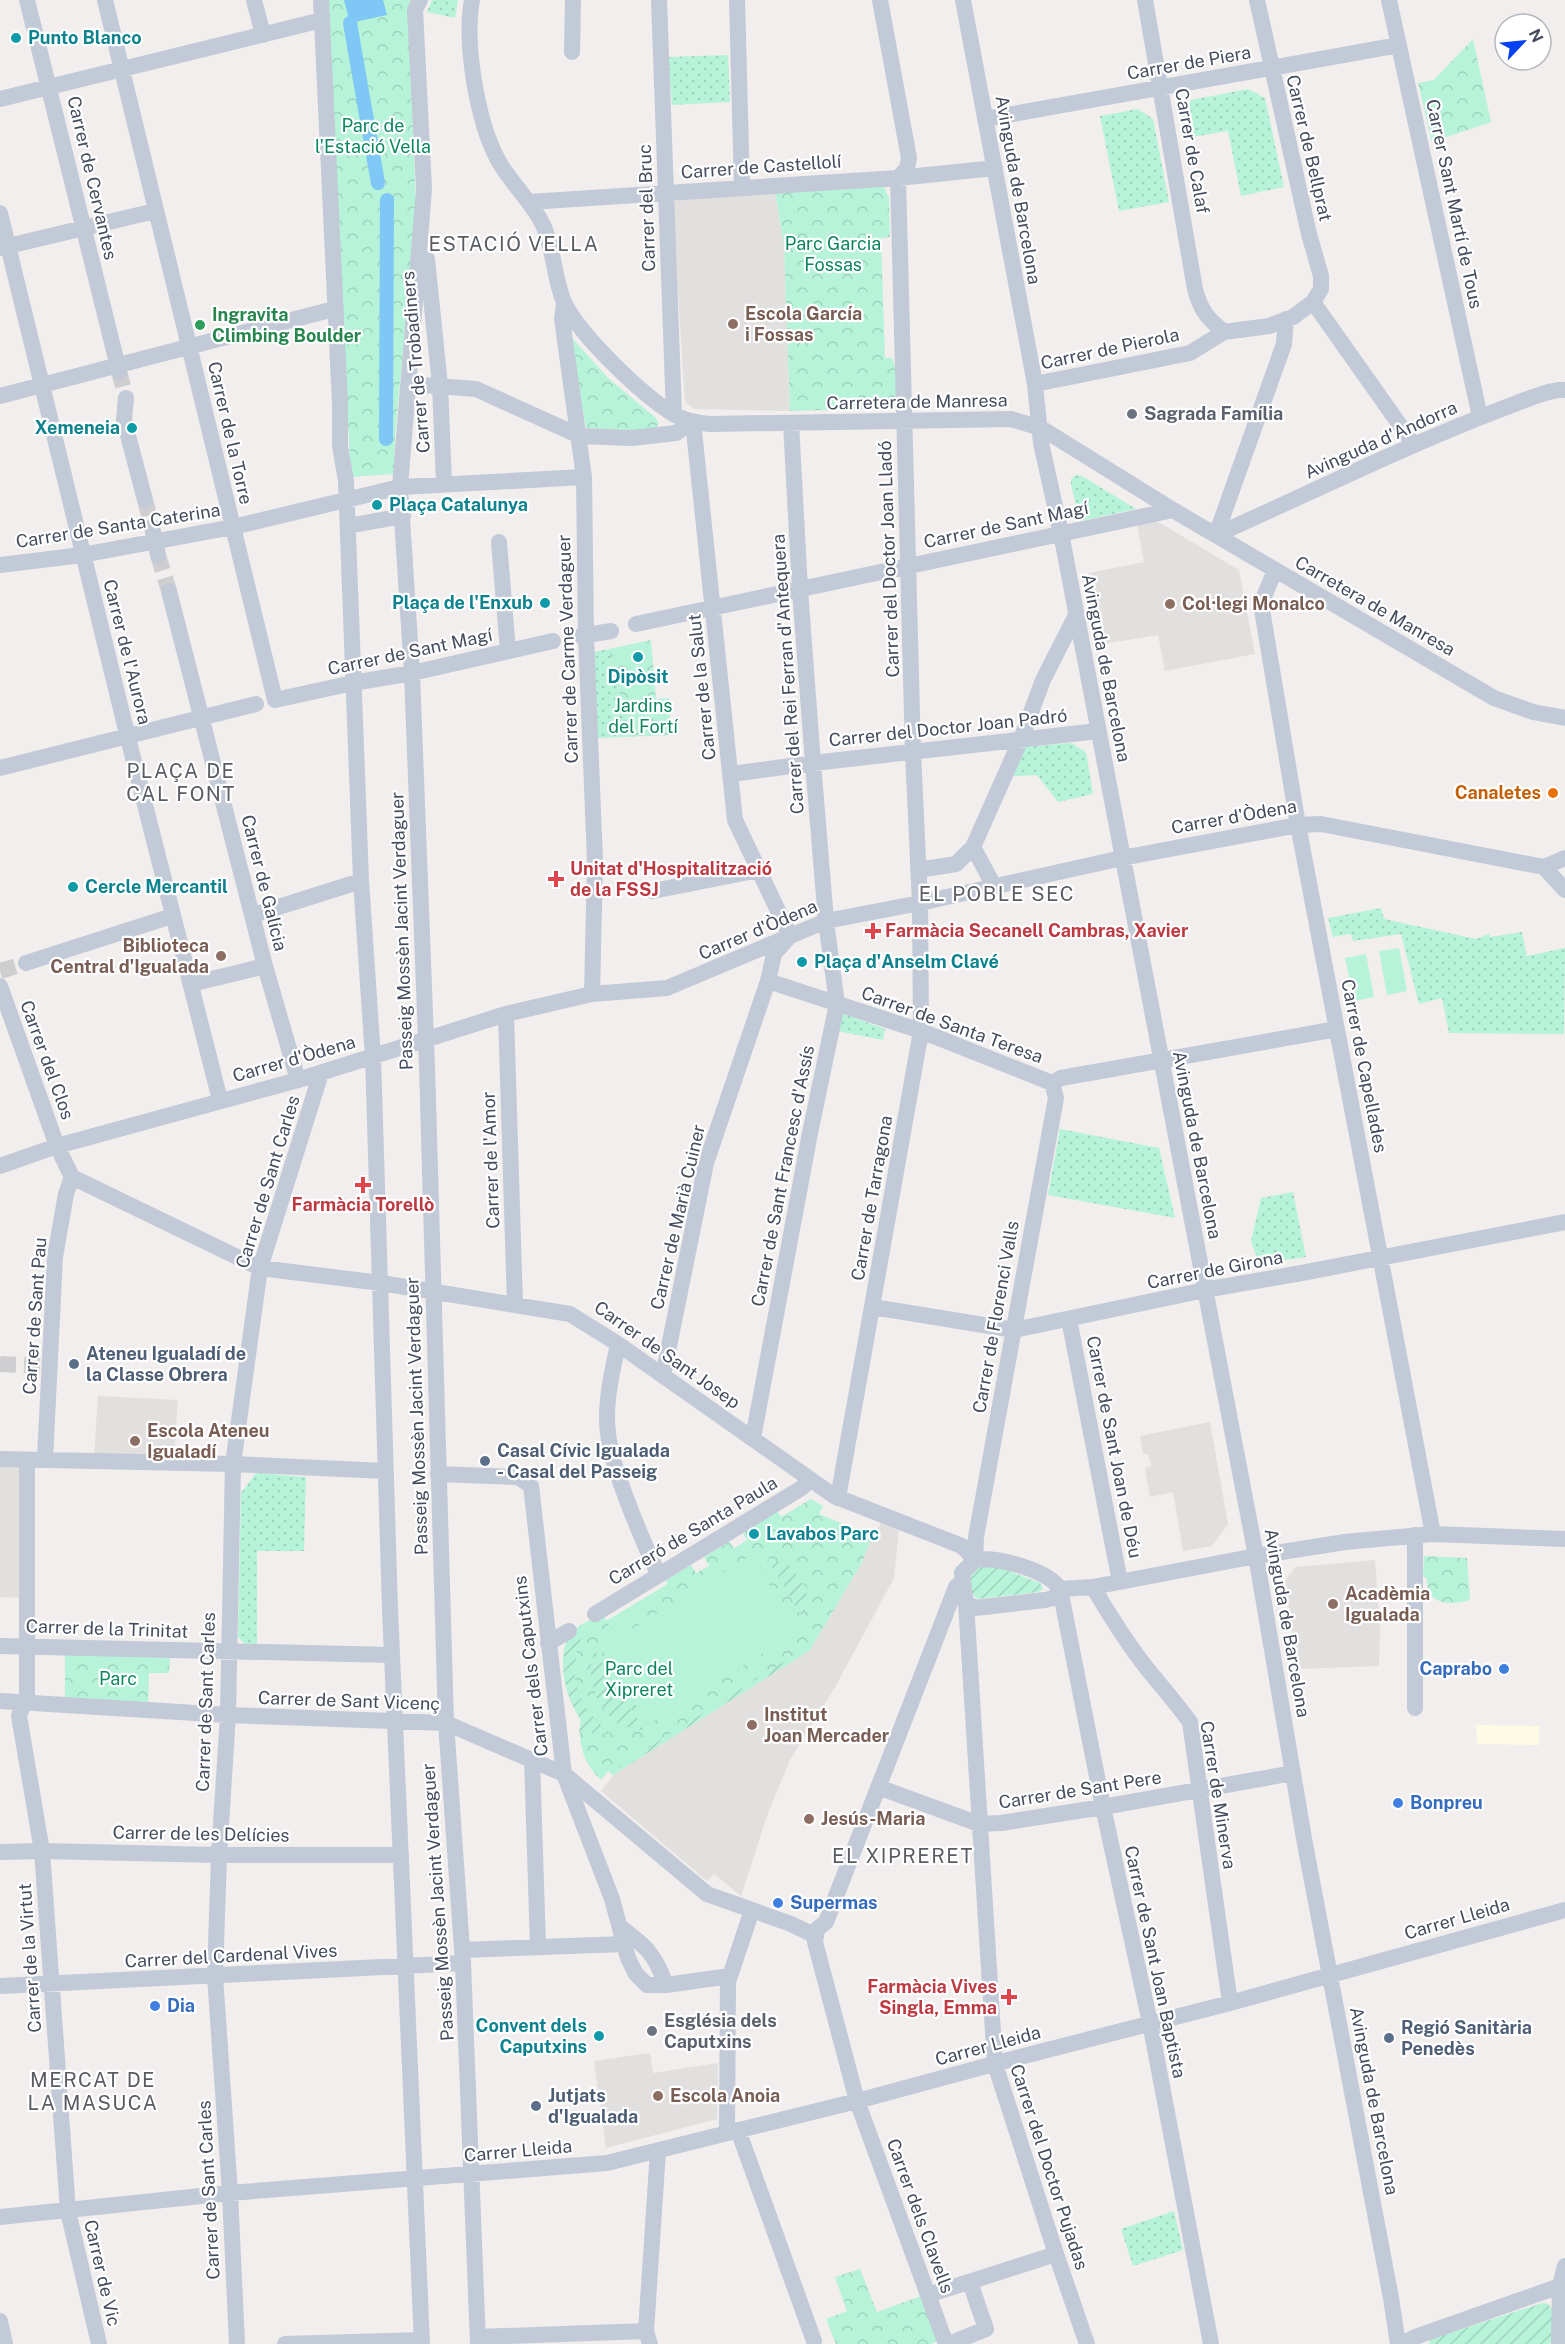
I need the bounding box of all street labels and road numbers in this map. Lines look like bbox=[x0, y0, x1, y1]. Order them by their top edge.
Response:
street label: Carrer de Piera bbox=[1125, 41, 1253, 84]
street label: Carrer de Bellprat bbox=[1282, 73, 1337, 223]
street label: Carrer de Calaf bbox=[1171, 87, 1214, 215]
street label: Carrer de Cervantes bbox=[63, 94, 122, 262]
street label: Avinguda de Barcelona bbox=[992, 94, 1045, 286]
street label: Carrer Sant Martí de Tous bbox=[1422, 97, 1487, 311]
street label: Carrer del Bruc bbox=[634, 144, 659, 272]
street label: Carrer de Castellolí bbox=[680, 150, 843, 183]
street label: Carrer de Trobadiners bbox=[397, 270, 434, 454]
street label: Carrer de Pierola bbox=[1039, 324, 1181, 373]
street label: Carrer de la Torre bbox=[204, 359, 257, 506]
street label: Carretera de Manresa bbox=[826, 389, 1008, 414]
street label: Avinguda d'Andorra bbox=[1301, 396, 1460, 483]
street label: Carrer del Doctor Joan Lladó bbox=[874, 440, 903, 678]
street label: Carrer de Sant Magí bbox=[922, 497, 1091, 552]
street label: Carrer de Santa Caterina bbox=[14, 499, 222, 552]
street label: Carrer del Rei Ferran d'Antequera bbox=[767, 533, 808, 815]
street label: Carrer de Carme Verdaguer bbox=[553, 534, 582, 764]
street label: Carretera de Manresa bbox=[1292, 551, 1459, 660]
street label: Avinguda de Barcelona bbox=[1078, 572, 1135, 764]
street label: Carrer de l'Aurora bbox=[99, 577, 156, 727]
street label: Carrer de la Salut bbox=[683, 613, 720, 761]
street label: Carrer de Sant Magí bbox=[326, 624, 495, 679]
street label: Carrer del Doctor Joan Padró bbox=[828, 705, 1068, 750]
street label: Passeig Mossèn Jacint Verdaguer bbox=[386, 792, 417, 1071]
street label: Carrer d'Òdena bbox=[1169, 794, 1298, 838]
street label: Carrer de Galícia bbox=[237, 813, 292, 953]
street label: Carrer d'Òdena bbox=[695, 894, 820, 964]
street label: Carrer de Capellades bbox=[1337, 977, 1392, 1154]
street label: Carrer de Santa Teresa bbox=[859, 982, 1046, 1067]
street label: Carrer del Clos bbox=[16, 998, 79, 1122]
street label: Carrer d'Òdena bbox=[230, 1030, 358, 1086]
street label: Carrer de Sant Francesc d'Assís bbox=[747, 1043, 818, 1308]
street label: Avinguda de Barcelona bbox=[1169, 1049, 1226, 1241]
street label: Carrer de l'Amor bbox=[478, 1091, 503, 1229]
street label: Carrer de Sant Carles bbox=[231, 1093, 304, 1271]
street label: Carrer de Tarragona bbox=[847, 1114, 896, 1282]
street label: Carrer de Marià Cuiner bbox=[646, 1122, 709, 1312]
street label: Carrer de Florenci Valls bbox=[968, 1219, 1023, 1415]
street label: Carrer de Sant Pau bbox=[19, 1237, 50, 1395]
street label: Carrer de Girona bbox=[1145, 1246, 1285, 1293]
street label: Passeig Mossèn Jacint Verdaguer bbox=[401, 1277, 432, 1556]
street label: Carrer de Sant Josep bbox=[590, 1296, 744, 1413]
street label: Carrer de Sant Joan de Déu bbox=[1083, 1334, 1146, 1560]
street label: Carreró de Santa Paula bbox=[605, 1472, 781, 1589]
street label: Avinguda de Barcelona bbox=[1261, 1527, 1314, 1719]
street label: Carrer dels Caputxins bbox=[509, 1575, 552, 1757]
street label: Carrer de Sant Carles bbox=[192, 1612, 219, 1792]
street label: Carrer de la Trinitat bbox=[25, 1615, 189, 1642]
street label: Carrer de Sant Vicenç bbox=[258, 1687, 440, 1714]
street label: Carrer de Minerva bbox=[1196, 1719, 1241, 1871]
street label: Passeig Mossèn Jacint Verdaguer bbox=[417, 1762, 458, 2042]
street label: Carrer de Sant Pere bbox=[997, 1766, 1163, 1813]
street label: Carrer de les Delícies bbox=[112, 1821, 290, 1846]
street label: Carrer de Sant Joan Baptista bbox=[1121, 1844, 1190, 2080]
street label: Carrer de la Virtut bbox=[14, 1883, 45, 2033]
street label: Carrer Lleida bbox=[1402, 1893, 1512, 1944]
street label: Carrer del Cardenal Vives bbox=[124, 1939, 338, 1972]
street label: Avinguda de Barcelona bbox=[1346, 2005, 1403, 2197]
street label: Carrer Lleida bbox=[933, 2021, 1043, 2070]
street label: Carrer del Doctor Pujadas bbox=[1006, 2061, 1093, 2272]
street label: Carrer de Sant Carles bbox=[193, 2100, 224, 2280]
street label: Carrer Lleida bbox=[463, 2135, 573, 2166]
street label: Carrer dels Clavells bbox=[883, 2136, 958, 2296]
street label: Carrer de Vic bbox=[80, 2218, 125, 2328]

